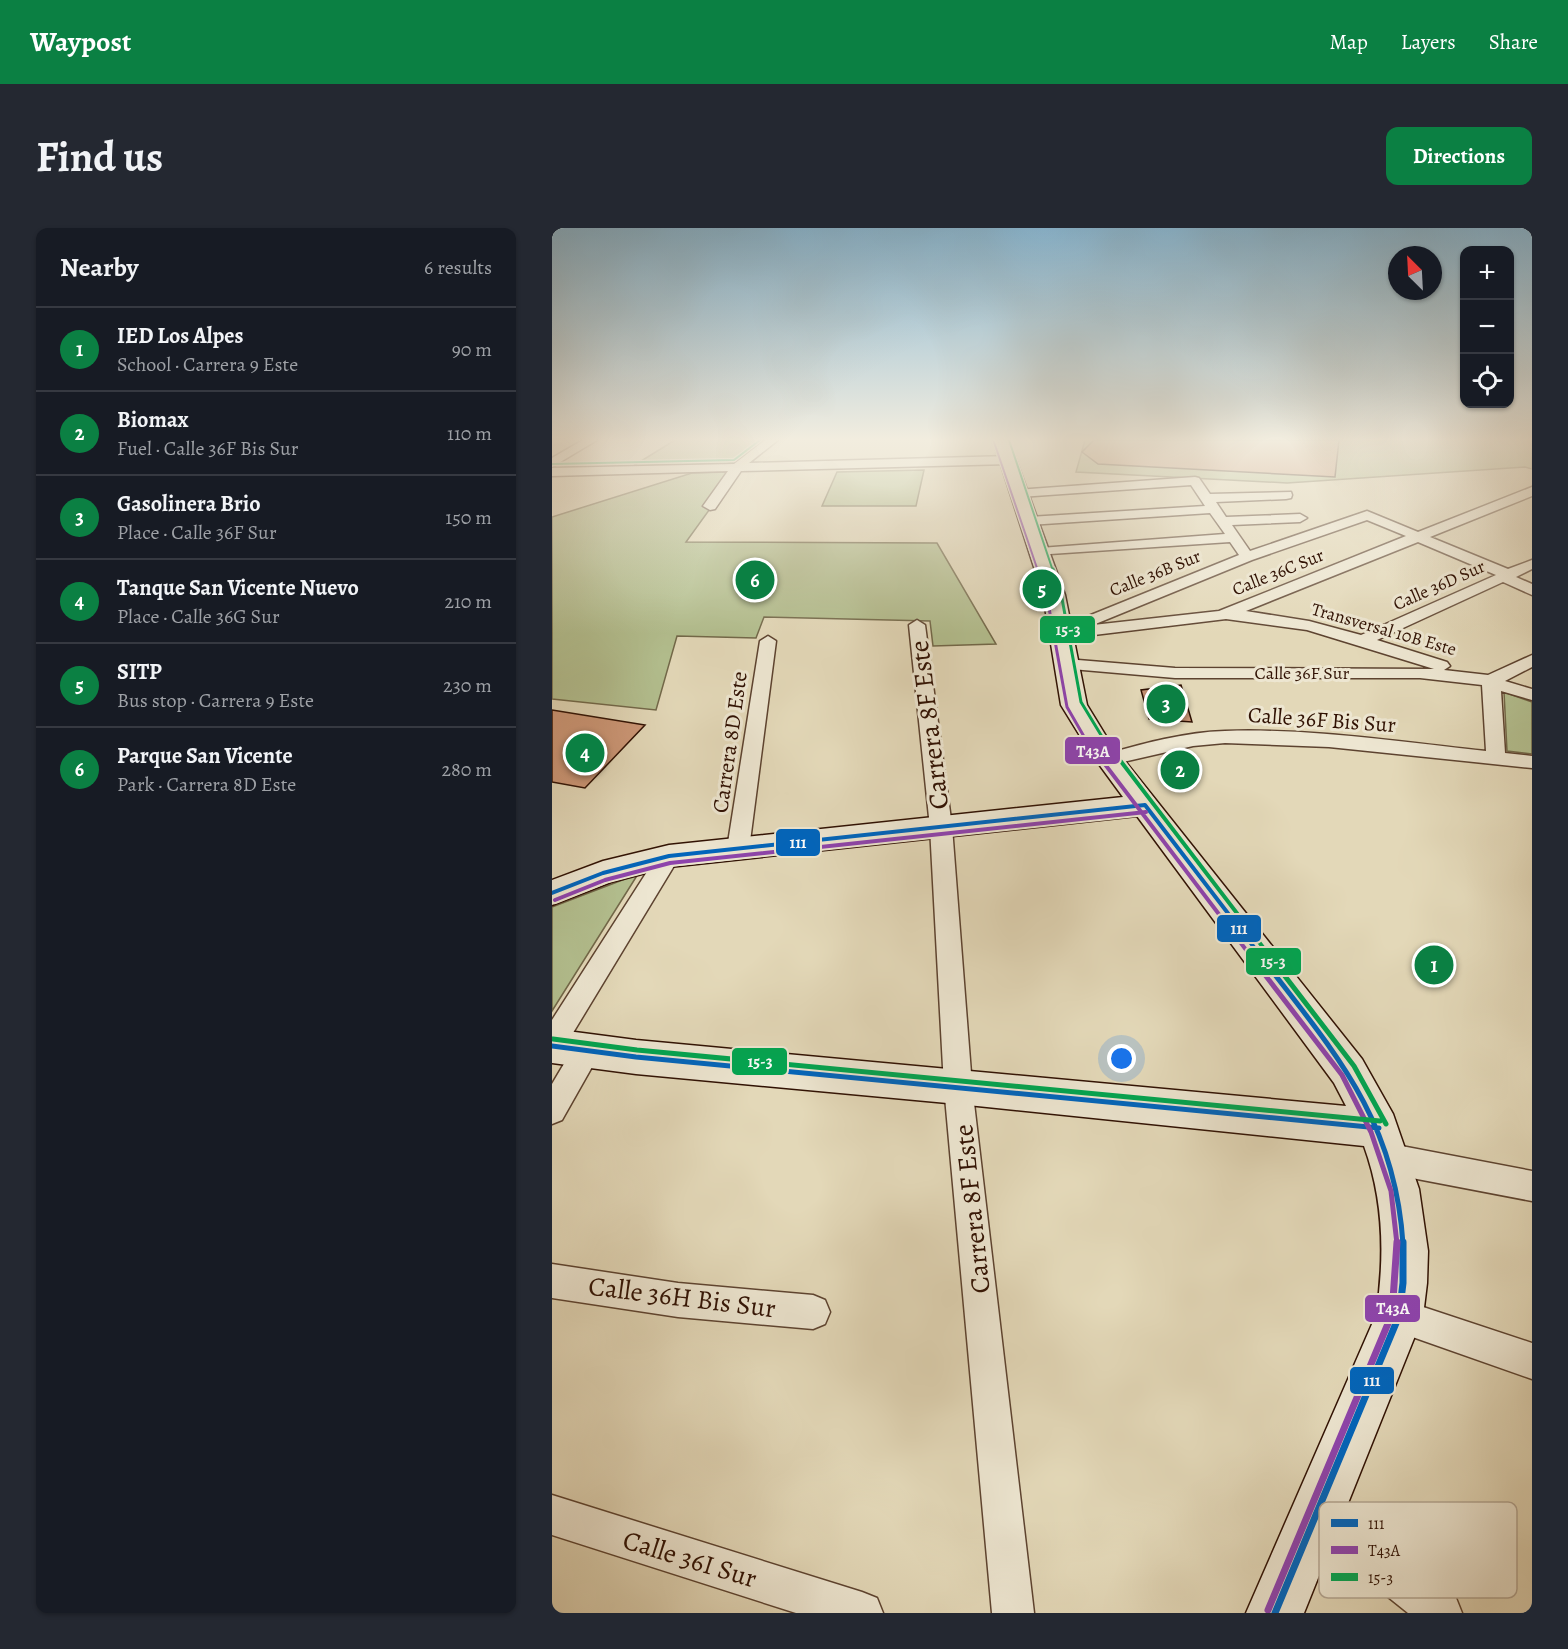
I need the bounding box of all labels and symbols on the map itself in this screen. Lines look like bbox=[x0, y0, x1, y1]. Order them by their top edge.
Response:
north arrow bbox=[1388, 246, 1442, 300]
street label: Calle 36C Sur bbox=[1229, 543, 1327, 601]
street label: Calle 36B Sur bbox=[1106, 544, 1204, 602]
street label: Calle 36D Sur bbox=[1389, 554, 1489, 616]
pin: 6 bbox=[736, 558, 774, 602]
pin: 5 bbox=[1022, 566, 1062, 612]
street label: Transversal 10B Este bbox=[1309, 597, 1459, 661]
line badge: 15-3 bbox=[1039, 615, 1096, 644]
text: 15-3 bbox=[1055, 619, 1081, 641]
street label: Carrera 8F Este bbox=[901, 638, 957, 812]
street label: Calle 36F Sur bbox=[1255, 661, 1350, 685]
street label: Carrera 8D Este bbox=[705, 669, 755, 815]
pin: 3 bbox=[1146, 682, 1186, 726]
street label: Calle 36F Bis Sur bbox=[1247, 700, 1397, 740]
pin: 4 bbox=[566, 730, 604, 776]
line badge: T43A bbox=[1064, 736, 1121, 765]
text: T43A bbox=[1076, 741, 1111, 763]
pin: 2 bbox=[1160, 748, 1200, 792]
line badge: 111 bbox=[775, 828, 821, 857]
text: 111 bbox=[789, 832, 807, 854]
line badge: 111 bbox=[1216, 914, 1262, 943]
text: 111 bbox=[1230, 918, 1248, 940]
pin: 1 bbox=[1414, 942, 1454, 988]
line badge: 15-3 bbox=[1245, 947, 1302, 976]
text: 15-3 bbox=[1260, 951, 1286, 973]
your location bbox=[1107, 1044, 1136, 1073]
line badge: 15-3 bbox=[731, 1047, 788, 1076]
text: 15-3 bbox=[747, 1051, 773, 1073]
street label: Carrera 8F Este bbox=[945, 1123, 999, 1295]
street label: Calle 36H Bis Sur bbox=[586, 1268, 778, 1326]
line badge: T43A bbox=[1364, 1294, 1421, 1323]
text: T43A bbox=[1376, 1298, 1411, 1320]
line badge: 111 bbox=[1349, 1366, 1395, 1395]
text: 111 bbox=[1363, 1370, 1381, 1392]
legend bbox=[1319, 1502, 1517, 1598]
text: 111 bbox=[1368, 1513, 1385, 1535]
street label: Calle 36I Sur bbox=[619, 1522, 761, 1596]
text: T43A bbox=[1368, 1540, 1401, 1562]
text: 15-3 bbox=[1368, 1567, 1393, 1589]

